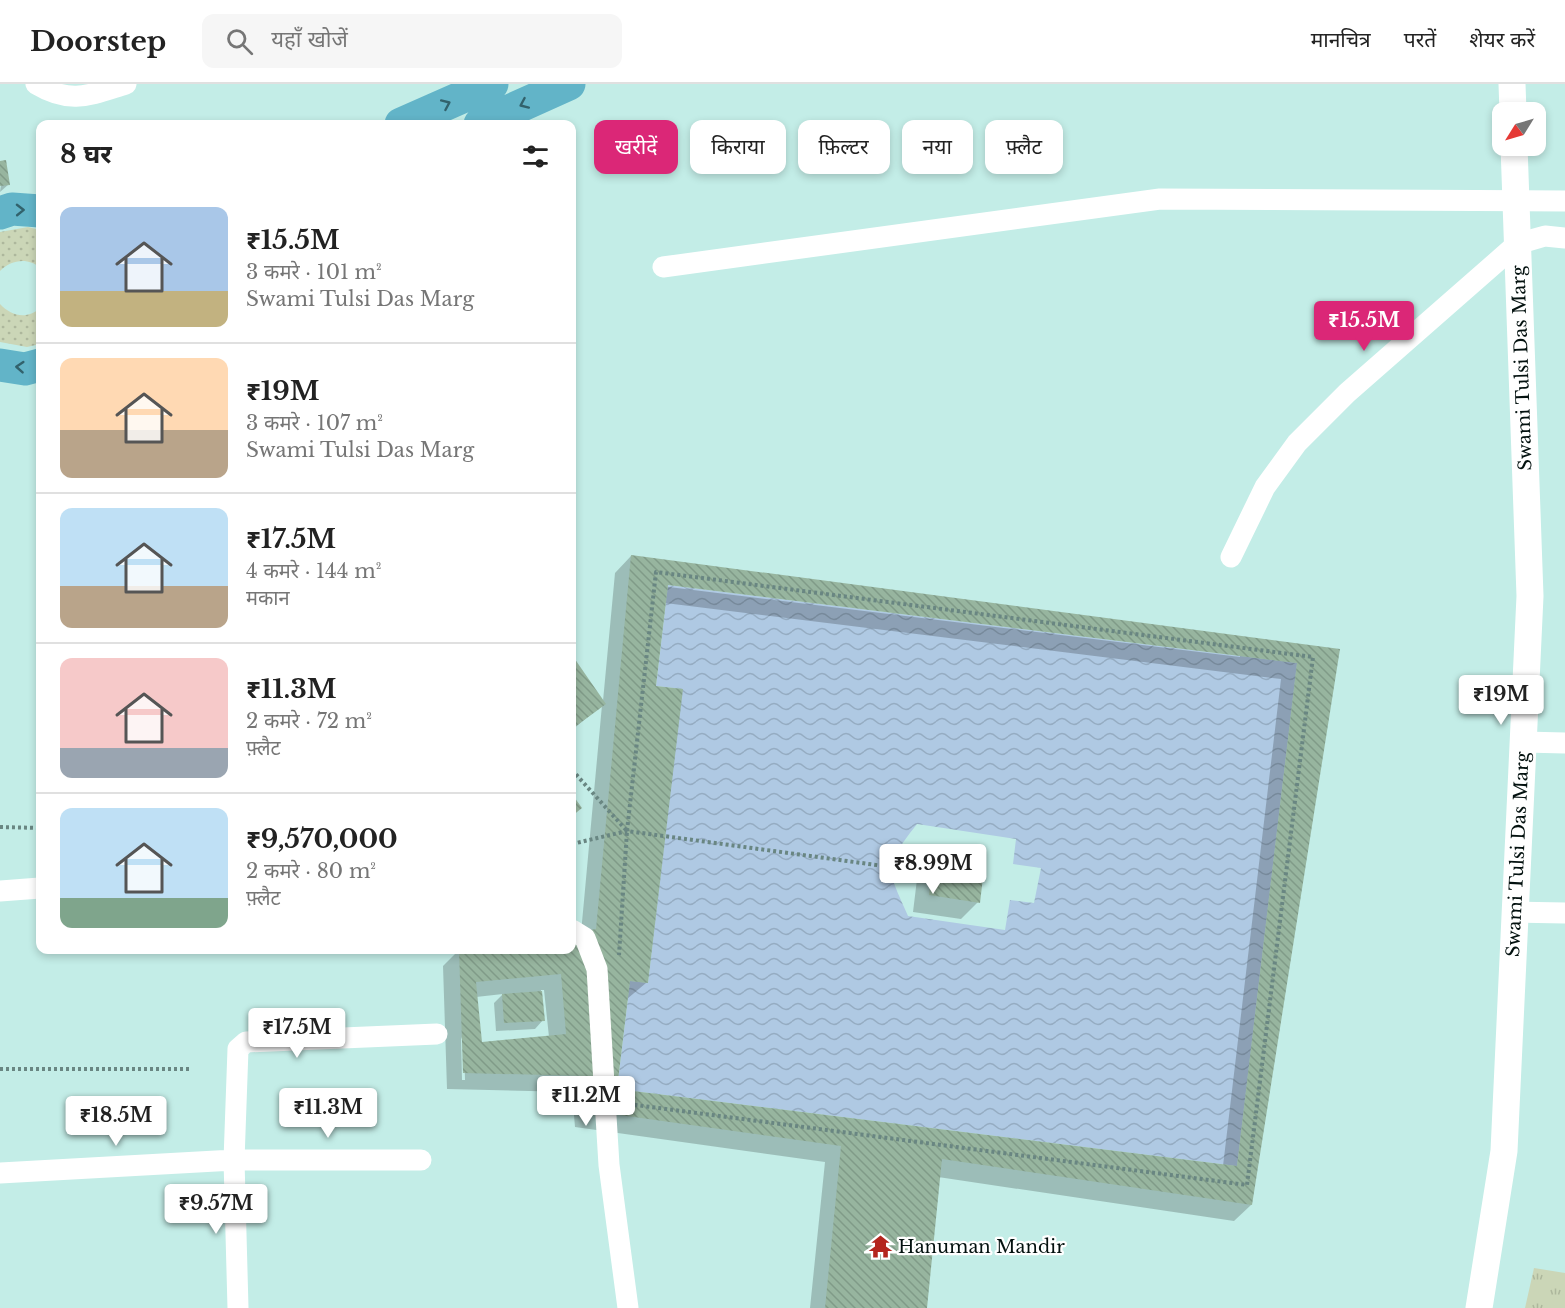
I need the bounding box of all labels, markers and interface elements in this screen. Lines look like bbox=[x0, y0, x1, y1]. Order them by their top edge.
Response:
search box bbox=[202, 14, 622, 68]
text: Doorstep bbox=[30, 24, 166, 59]
icon: search bbox=[223, 25, 256, 58]
text: यहाँ खोजें bbox=[271, 26, 348, 53]
text: मानचित्र bbox=[1311, 27, 1371, 53]
text: परतें bbox=[1404, 27, 1436, 53]
text: शेयर करें bbox=[1469, 27, 1535, 53]
one-way arrow bbox=[520, 97, 531, 109]
one-way arrow bbox=[440, 100, 451, 112]
north arrow bbox=[1492, 102, 1546, 156]
map controls bbox=[1492, 102, 1546, 156]
chip: खरीदें bbox=[594, 120, 678, 174]
chip: किराया bbox=[690, 120, 786, 174]
chip: फ़िल्टर bbox=[798, 120, 890, 174]
chip: नया bbox=[902, 120, 973, 174]
chip: फ़्लैट bbox=[985, 120, 1063, 174]
text: 8 घर bbox=[60, 138, 112, 170]
icon: filters bbox=[519, 140, 552, 173]
one-way arrow bbox=[16, 204, 25, 216]
text: ₹15.5M bbox=[246, 224, 340, 256]
icon: home bbox=[108, 231, 180, 303]
text: 3 कमरे · 101 m² bbox=[246, 260, 382, 284]
street label: Swami Tulsi Das Marg bbox=[1507, 265, 1537, 471]
text: Swami Tulsi Das Marg bbox=[246, 287, 474, 311]
pin: ₹15.5M bbox=[1315, 301, 1413, 352]
text: ₹15.5M bbox=[1328, 308, 1400, 332]
one-way arrow bbox=[16, 360, 25, 373]
text: ₹19M bbox=[246, 375, 320, 407]
icon: home bbox=[108, 382, 180, 454]
text: 3 कमरे · 107 m² bbox=[246, 411, 383, 435]
text: Swami Tulsi Das Marg bbox=[246, 438, 474, 462]
text: ₹17.5M bbox=[246, 523, 336, 555]
icon: home bbox=[108, 532, 180, 604]
text: 4 कमरे · 144 m² bbox=[246, 559, 381, 583]
text: मकान bbox=[246, 586, 290, 610]
text: ₹11.3M bbox=[246, 673, 337, 705]
pin: ₹19M bbox=[1465, 675, 1537, 726]
icon: home bbox=[108, 682, 180, 754]
text: ₹19M bbox=[1473, 682, 1529, 706]
text: 2 कमरे · 72 m² bbox=[246, 709, 372, 733]
text: फ़्लैट bbox=[246, 736, 281, 760]
street label: Swami Tulsi Das Marg bbox=[1502, 751, 1534, 957]
text: ₹9,570,000 bbox=[246, 823, 398, 855]
icon: home bbox=[108, 832, 180, 904]
pin: ₹8.99M bbox=[884, 844, 982, 895]
text: ₹8.99M bbox=[893, 851, 973, 875]
text: 2 कमरे · 80 m² bbox=[246, 859, 376, 883]
text: फ़्लैट bbox=[246, 886, 281, 910]
pin: ₹17.5M bbox=[248, 1008, 346, 1059]
text: ₹17.5M bbox=[262, 1015, 332, 1039]
pin: ₹11.2M bbox=[537, 1076, 635, 1127]
text: ₹11.2M bbox=[551, 1083, 621, 1107]
pin: ₹11.3M bbox=[279, 1088, 377, 1139]
text: ₹11.3M bbox=[293, 1095, 363, 1119]
pin: ₹18.5M bbox=[67, 1096, 165, 1147]
text: ₹18.5M bbox=[80, 1103, 152, 1127]
pin: ₹9.57M bbox=[167, 1184, 265, 1235]
text: ₹9.57M bbox=[179, 1191, 253, 1215]
temple icon: Hanuman Mandir bbox=[867, 1234, 893, 1260]
place label: Hanuman Mandir bbox=[898, 1236, 1065, 1258]

